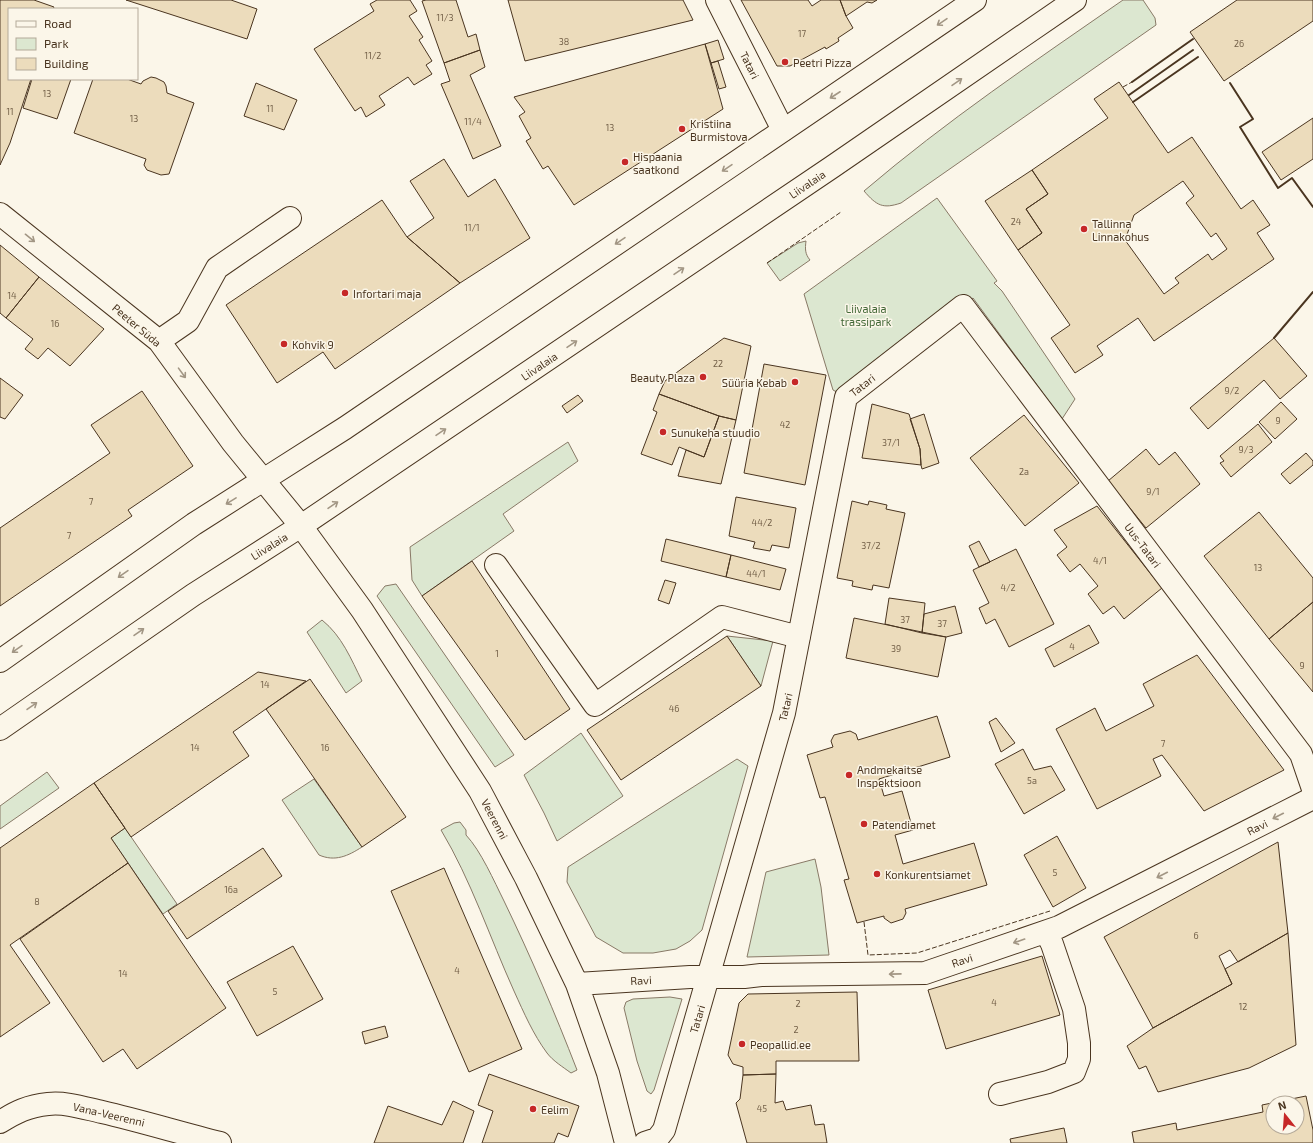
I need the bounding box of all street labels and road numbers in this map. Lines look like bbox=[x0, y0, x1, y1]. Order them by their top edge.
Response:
street label: Tatari bbox=[738, 49, 762, 81]
street label: Liivalaia bbox=[786, 167, 828, 201]
street label: Peeter Süda bbox=[110, 301, 164, 349]
street label: Liivalaia bbox=[518, 349, 560, 383]
street label: Tatari bbox=[847, 371, 877, 399]
street label: Uus-Tatari bbox=[1122, 520, 1164, 570]
street label: Liivalaia bbox=[248, 530, 290, 562]
street label: Tatari bbox=[775, 692, 795, 722]
street label: Veerenni bbox=[479, 797, 511, 841]
street label: Ravi bbox=[1245, 816, 1269, 838]
street label: Ravi bbox=[950, 950, 974, 970]
street label: Ravi bbox=[630, 973, 652, 987]
street label: Tatari bbox=[687, 1003, 707, 1035]
street label: Vana-Veerenni bbox=[72, 1099, 146, 1129]

